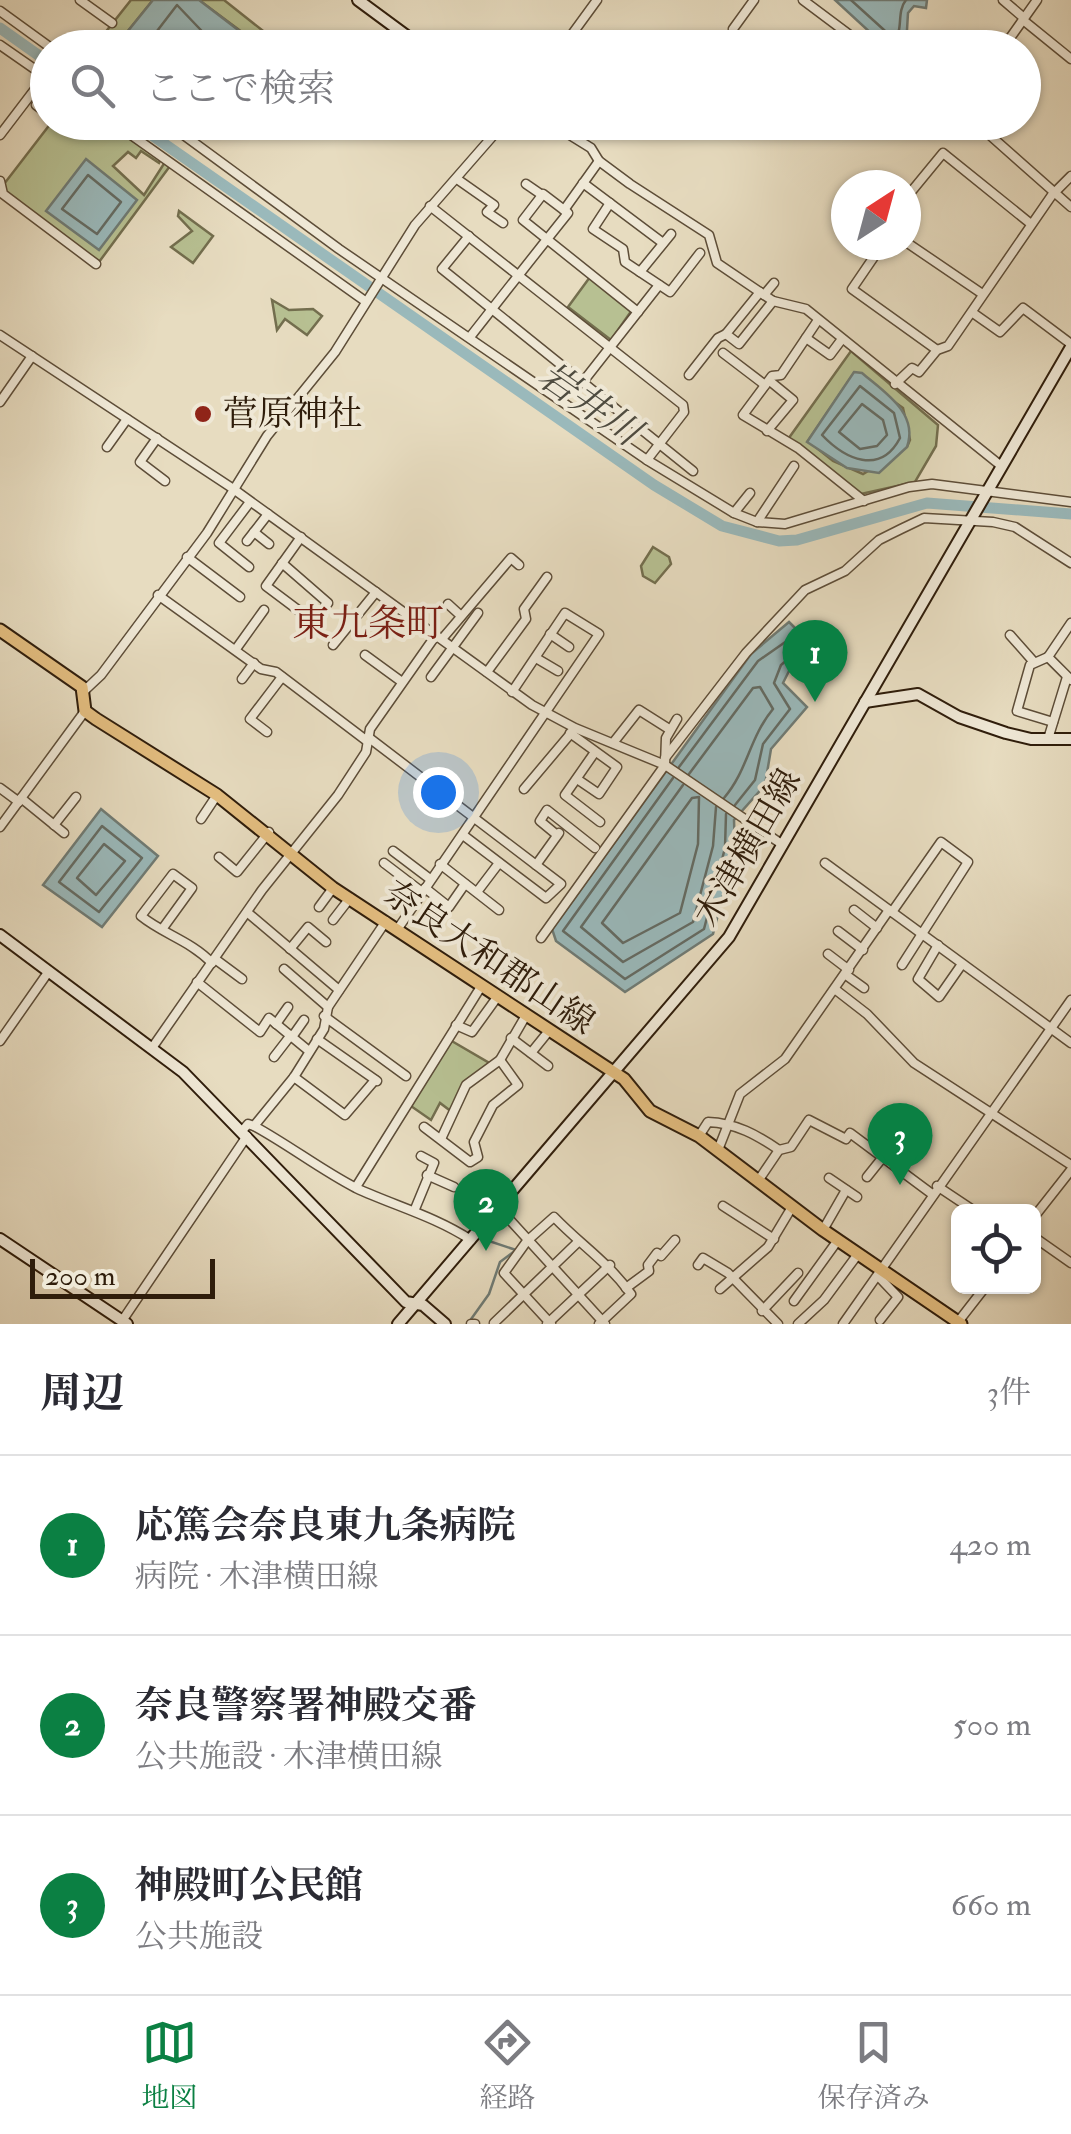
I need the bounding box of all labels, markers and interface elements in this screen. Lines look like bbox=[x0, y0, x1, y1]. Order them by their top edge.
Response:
search box bbox=[30, 30, 1041, 140]
icon: search bbox=[65, 58, 120, 113]
text: ここで検索 bbox=[145, 65, 335, 113]
north arrow bbox=[831, 170, 921, 260]
water label: 岩井川 bbox=[529, 352, 653, 459]
place label: 菅原神社 bbox=[223, 392, 363, 436]
marker: 菅原神社 bbox=[192, 403, 214, 425]
district label: 東九条町 bbox=[292, 600, 444, 648]
pin: 1 bbox=[782, 620, 848, 702]
street label: 木津横田線 bbox=[685, 761, 811, 935]
your location bbox=[413, 767, 464, 818]
street label: 奈良大和郡山線 bbox=[375, 871, 603, 1045]
pin: 3 bbox=[868, 1102, 932, 1185]
pin: 2 bbox=[454, 1168, 518, 1251]
map controls bbox=[951, 1204, 1041, 1294]
button: locate bbox=[951, 1204, 1041, 1294]
scale bar bbox=[30, 1254, 215, 1298]
text: 200 m bbox=[45, 1259, 116, 1294]
text: 周辺 bbox=[40, 1368, 124, 1420]
text: 3件 bbox=[987, 1373, 1031, 1413]
text: 応篤会奈良東九条病院 bbox=[135, 1502, 515, 1550]
text: 1 bbox=[67, 1525, 78, 1565]
text: 420 m bbox=[950, 1525, 1031, 1565]
text: 病院 · 木津横田線 bbox=[135, 1557, 379, 1597]
text: 奈良警察署神殿交番 bbox=[135, 1682, 477, 1730]
text: 2 bbox=[64, 1705, 81, 1745]
text: 500 m bbox=[953, 1705, 1031, 1745]
text: 公共施設 · 木津横田線 bbox=[135, 1737, 443, 1777]
text: 神殿町公民館 bbox=[135, 1862, 363, 1910]
text: 3 bbox=[66, 1885, 79, 1925]
text: 660 m bbox=[951, 1885, 1031, 1925]
text: 公共施設 bbox=[135, 1917, 263, 1957]
tab: 地図 bbox=[141, 2015, 197, 2116]
tab: 経路 bbox=[479, 2015, 536, 2116]
tab: 保存済み bbox=[818, 2015, 930, 2116]

